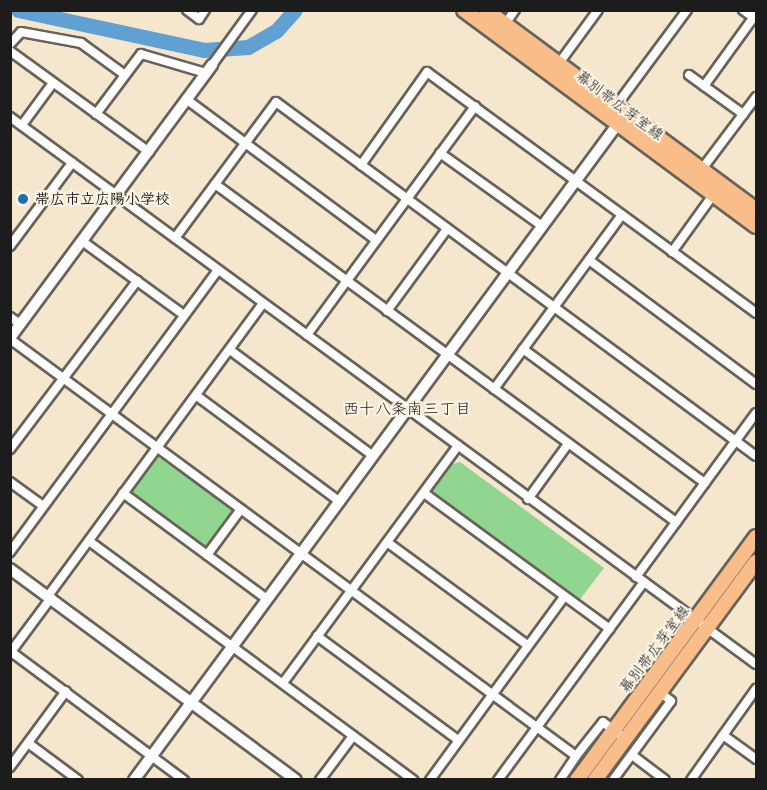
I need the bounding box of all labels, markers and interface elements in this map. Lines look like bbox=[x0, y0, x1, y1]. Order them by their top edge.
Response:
street label: 幕別帯広芽室線 bbox=[573, 66, 667, 144]
place label: 帯広市立広陽小学校 bbox=[35, 190, 170, 208]
marker: 帯広市立広陽小学校 bbox=[16, 192, 30, 206]
district label: 西十八条南三丁目 bbox=[343, 398, 471, 418]
street label: 幕別帯広芽室線 bbox=[615, 602, 693, 696]

